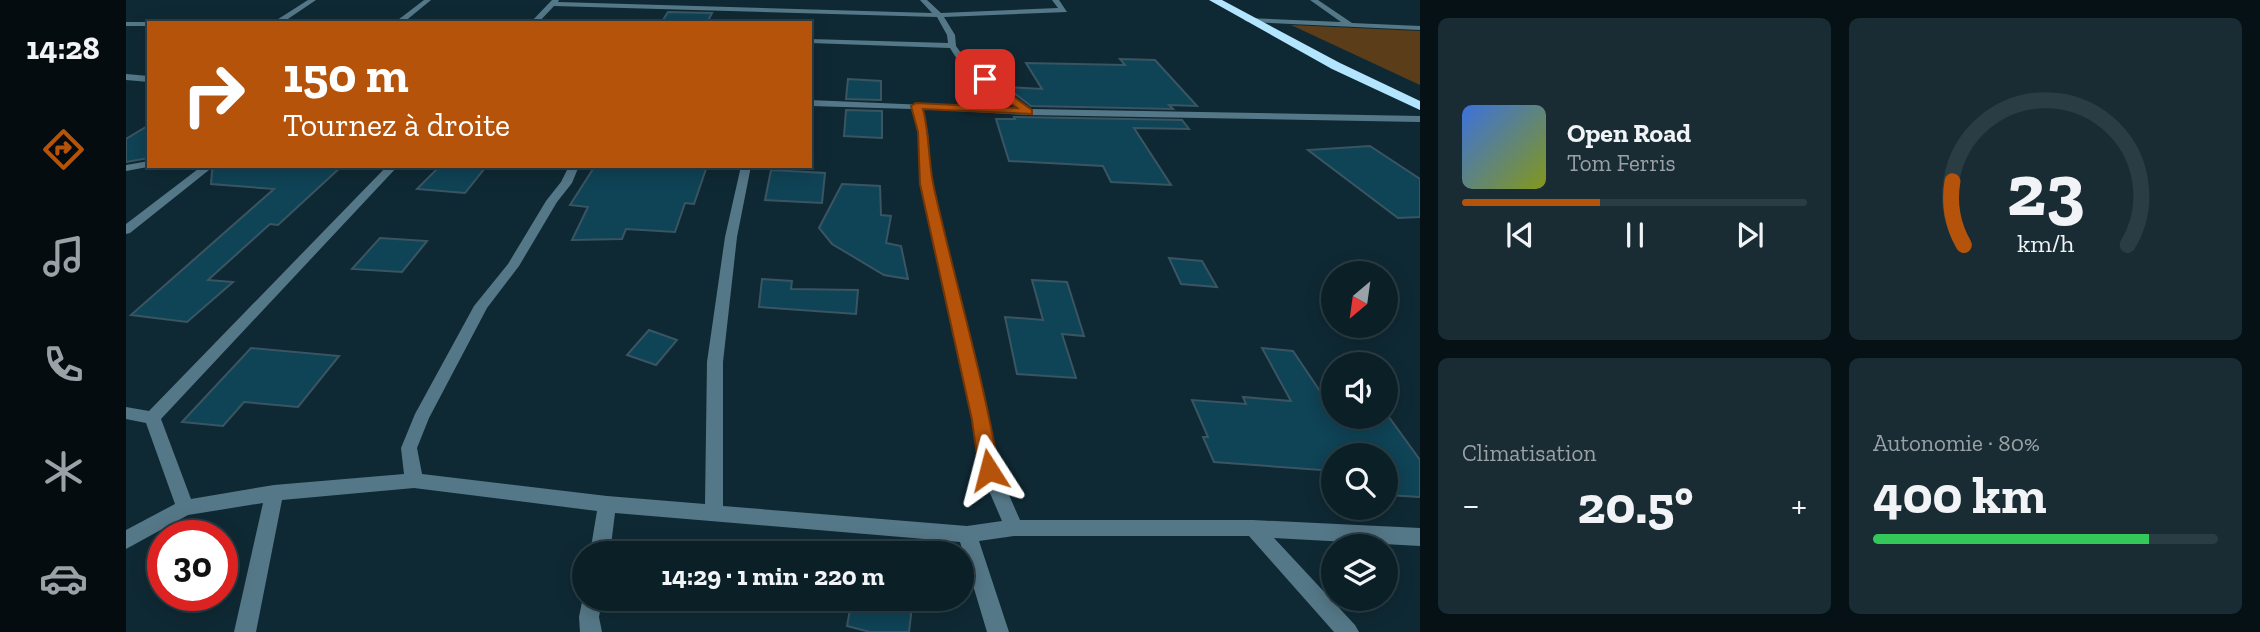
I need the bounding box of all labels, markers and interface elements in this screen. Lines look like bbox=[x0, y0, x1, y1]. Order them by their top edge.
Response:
text: 14:28 bbox=[26, 29, 100, 67]
text: 150 m bbox=[283, 46, 409, 105]
icon: right bbox=[168, 49, 259, 140]
pin bbox=[955, 49, 1015, 109]
icon: arrive bbox=[966, 60, 1004, 98]
text: Tournez à droite bbox=[283, 106, 510, 144]
text: Open Road bbox=[1567, 117, 1691, 149]
icon: directions bbox=[39, 125, 88, 174]
text: 23 bbox=[2007, 147, 2084, 235]
text: Tom Ferris bbox=[1567, 149, 1676, 177]
icon: previous bbox=[1501, 216, 1539, 254]
icon: pause bbox=[1616, 216, 1654, 254]
icon: next bbox=[1731, 216, 1769, 254]
text: km/h bbox=[2017, 228, 2074, 258]
icon: music bbox=[39, 232, 88, 281]
north arrow bbox=[1321, 261, 1398, 338]
map controls bbox=[1321, 261, 1398, 611]
icon: phone bbox=[39, 340, 88, 389]
button: sound bbox=[1321, 352, 1398, 429]
text: Autonomie · 80% bbox=[1873, 429, 2040, 457]
position arrow bbox=[952, 433, 1026, 507]
text: Climatisation bbox=[1462, 439, 1596, 467]
button: search bbox=[1321, 443, 1398, 520]
icon: climate bbox=[39, 447, 88, 496]
text: 400 km bbox=[1873, 464, 2047, 526]
text: 20.5° bbox=[1578, 474, 1693, 536]
text: − bbox=[1462, 482, 1480, 528]
text: + bbox=[1791, 482, 1807, 528]
speed limit sign: 30 bbox=[147, 520, 238, 611]
button: layers bbox=[1321, 534, 1398, 611]
icon: car bbox=[39, 554, 88, 603]
text: 14:29 · 1 min · 220 m bbox=[662, 560, 884, 592]

